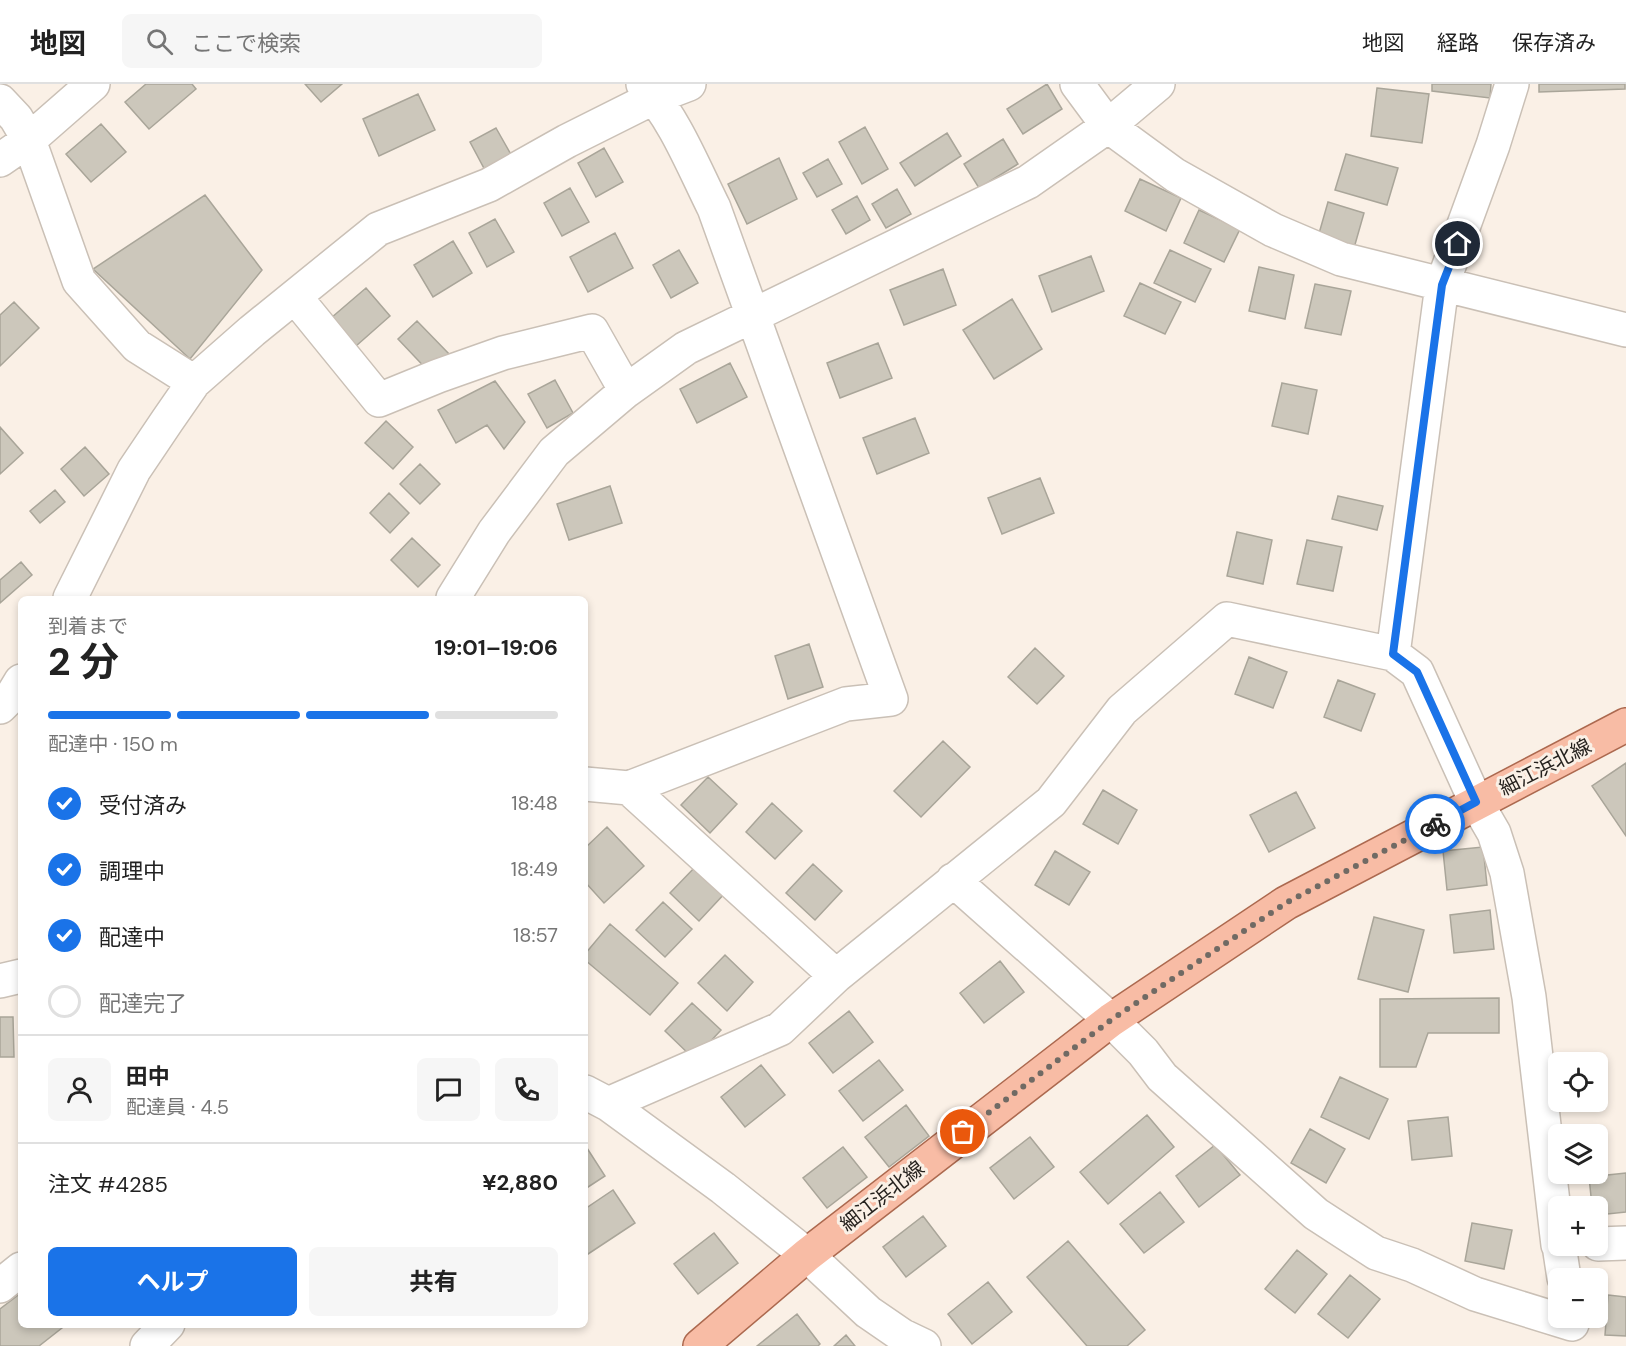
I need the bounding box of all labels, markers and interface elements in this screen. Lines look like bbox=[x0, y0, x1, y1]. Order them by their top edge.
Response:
search box bbox=[122, 14, 542, 68]
text: 地図 bbox=[30, 25, 86, 62]
icon: search bbox=[143, 25, 176, 58]
text: ここで検索 bbox=[191, 29, 301, 58]
text: 地図 bbox=[1362, 29, 1404, 57]
text: 経路 bbox=[1437, 29, 1479, 57]
text: 保存済み bbox=[1512, 29, 1596, 57]
pin bbox=[1432, 218, 1483, 269]
icon: home bbox=[1441, 227, 1474, 260]
text: 到着まで bbox=[48, 613, 128, 639]
text: 19:01–19:06 bbox=[435, 633, 558, 662]
text: 2 分 bbox=[48, 636, 119, 687]
text: 配達中 · 150 m bbox=[48, 731, 178, 757]
street label: 細江浜北線 bbox=[1495, 733, 1595, 801]
icon: check bbox=[48, 787, 81, 820]
text: 18:48 bbox=[511, 790, 558, 816]
text: 受付済み bbox=[99, 791, 187, 820]
courier bbox=[1405, 794, 1465, 854]
icon: bike bbox=[1419, 808, 1452, 841]
icon: check bbox=[48, 853, 81, 886]
text: 18:49 bbox=[511, 856, 558, 882]
text: 調理中 bbox=[99, 857, 165, 886]
icon: check bbox=[48, 919, 81, 952]
text: 18:57 bbox=[513, 922, 558, 948]
text: 配達中 bbox=[99, 923, 165, 952]
text: 配達完了 bbox=[99, 989, 187, 1018]
map controls bbox=[1548, 1052, 1608, 1328]
button: locate bbox=[1548, 1052, 1608, 1112]
button: person bbox=[48, 1058, 111, 1121]
button: chat bbox=[417, 1058, 480, 1121]
button: phone bbox=[495, 1058, 558, 1121]
text: 田中 bbox=[126, 1062, 170, 1091]
text: 配達員 · 4.5 bbox=[126, 1094, 229, 1120]
pin bbox=[937, 1106, 988, 1157]
icon: bag bbox=[946, 1115, 979, 1148]
button: layers bbox=[1548, 1124, 1608, 1184]
street label: 細江浜北線 bbox=[835, 1155, 929, 1237]
text: ¥2,880 bbox=[482, 1168, 558, 1197]
text: 注文 #4285 bbox=[48, 1170, 168, 1199]
button: + bbox=[1548, 1196, 1608, 1256]
button: ヘルプ bbox=[48, 1247, 297, 1316]
button: 共有 bbox=[309, 1247, 558, 1316]
button: − bbox=[1548, 1268, 1608, 1328]

